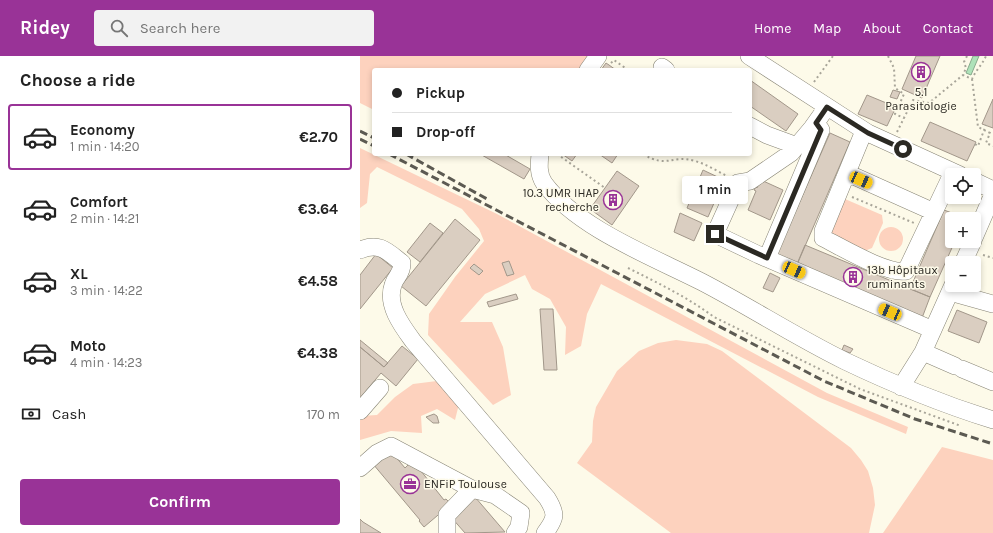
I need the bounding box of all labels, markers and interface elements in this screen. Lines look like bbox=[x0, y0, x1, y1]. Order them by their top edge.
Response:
search box bbox=[94, 10, 374, 46]
text: Ridey bbox=[20, 17, 70, 39]
icon: search bbox=[108, 17, 130, 39]
text: Search here bbox=[140, 19, 220, 37]
text: Home bbox=[754, 20, 791, 37]
text: Map bbox=[813, 20, 841, 37]
text: About bbox=[863, 20, 901, 37]
text: Contact bbox=[923, 20, 973, 37]
building icon: 5.1 Parasitologie bbox=[910, 61, 932, 83]
text: Choose a ride bbox=[20, 69, 135, 91]
text: Pickup bbox=[416, 84, 465, 102]
place label: 5.1 Parasitologie bbox=[885, 85, 957, 113]
icon: car bbox=[22, 119, 58, 155]
text: Economy bbox=[70, 121, 135, 139]
text: Drop-off bbox=[416, 123, 475, 141]
text: €2.70 bbox=[299, 128, 338, 146]
text: 1 min · 14:20 bbox=[70, 139, 140, 154]
route start bbox=[894, 140, 912, 158]
map controls bbox=[945, 168, 981, 292]
button: locate bbox=[945, 168, 981, 204]
car bbox=[848, 170, 874, 190]
callout: 1 min bbox=[682, 176, 748, 204]
text: 1 min bbox=[699, 182, 731, 197]
place label: 10.3 UMR IHAP recherche bbox=[523, 186, 599, 214]
building icon: 10.3 UMR IHAP recherche bbox=[602, 189, 624, 211]
icon: car bbox=[22, 191, 58, 227]
text: Comfort bbox=[70, 193, 128, 211]
text: €3.64 bbox=[298, 200, 338, 218]
text: 2 min · 14:21 bbox=[70, 211, 139, 226]
button: + bbox=[945, 212, 981, 248]
route end bbox=[706, 225, 724, 243]
button: − bbox=[945, 256, 981, 292]
car bbox=[781, 260, 807, 280]
icon: car bbox=[22, 263, 58, 299]
place label: 13b Hôpitaux ruminants bbox=[867, 263, 938, 291]
text: XL bbox=[70, 265, 88, 283]
building icon: 13b Hôpitaux ruminants bbox=[842, 266, 864, 288]
text: €4.58 bbox=[298, 272, 338, 290]
text: 3 min · 14:22 bbox=[70, 283, 143, 298]
car bbox=[877, 302, 903, 322]
icon: car bbox=[22, 335, 58, 371]
text: Moto bbox=[70, 337, 106, 355]
text: €4.38 bbox=[297, 344, 338, 362]
text: 4 min · 14:23 bbox=[70, 355, 143, 370]
icon: cash bbox=[20, 403, 42, 425]
text: Cash bbox=[52, 405, 86, 423]
text: 170 m bbox=[307, 407, 340, 422]
office icon: ENFiP Toulouse bbox=[399, 473, 421, 495]
place label: ENFiP Toulouse bbox=[424, 477, 507, 491]
button: Confirm bbox=[20, 479, 340, 525]

